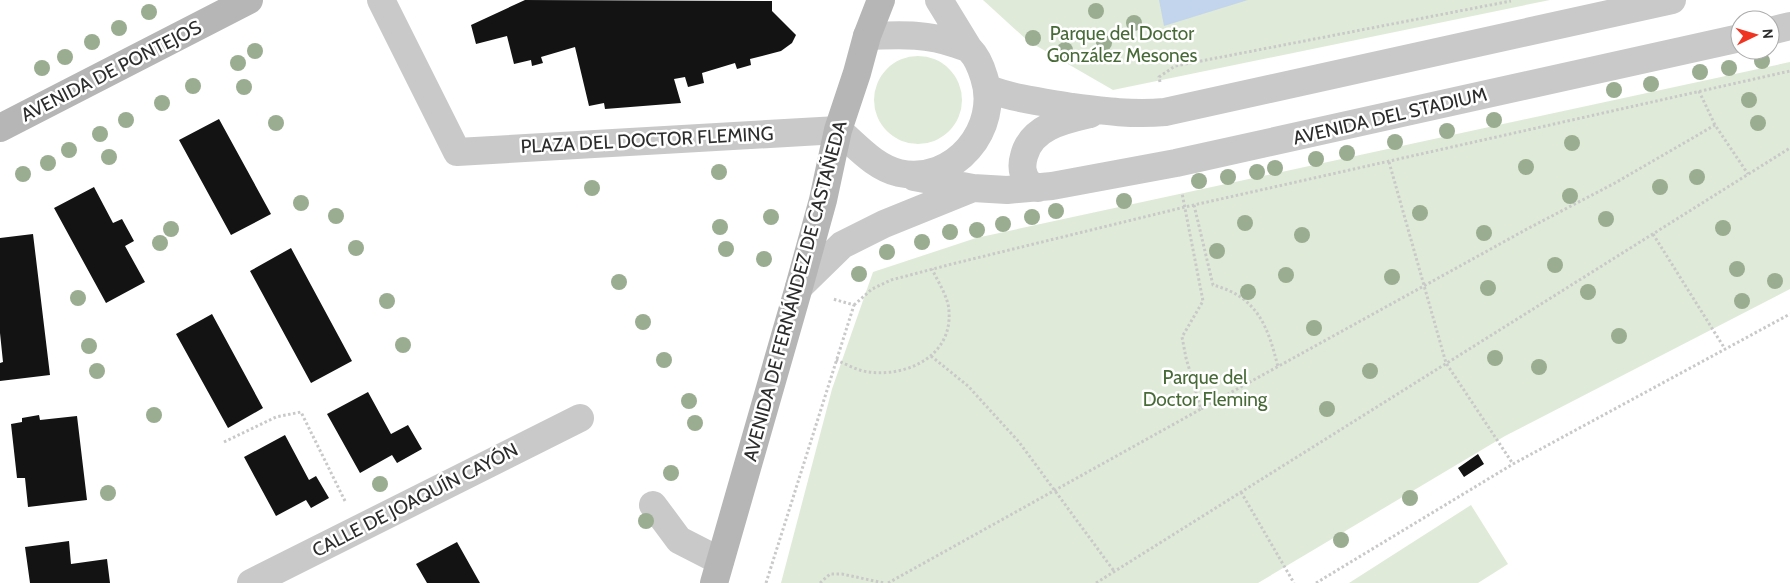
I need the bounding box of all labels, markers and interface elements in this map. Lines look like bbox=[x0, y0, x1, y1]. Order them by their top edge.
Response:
north arrow bbox=[1730, 10, 1780, 60]
street label: AVENIDA DE PONTEJOS bbox=[17, 15, 205, 127]
park label: Parque del Doctor González Mesones bbox=[1047, 22, 1197, 67]
text: N bbox=[1759, 28, 1777, 40]
street label: AVENIDA DEL STADIUM bbox=[1291, 82, 1489, 150]
street label: AVENIDA DE FERNÁNDEZ DE CASTAÑEDA bbox=[737, 118, 852, 464]
street label: PLAZA DEL DOCTOR FLEMING bbox=[520, 122, 774, 158]
park label: Parque del Doctor Fleming bbox=[1143, 366, 1268, 411]
street label: CALLE DE JOAQUÍN CAYÓN bbox=[308, 437, 522, 562]

